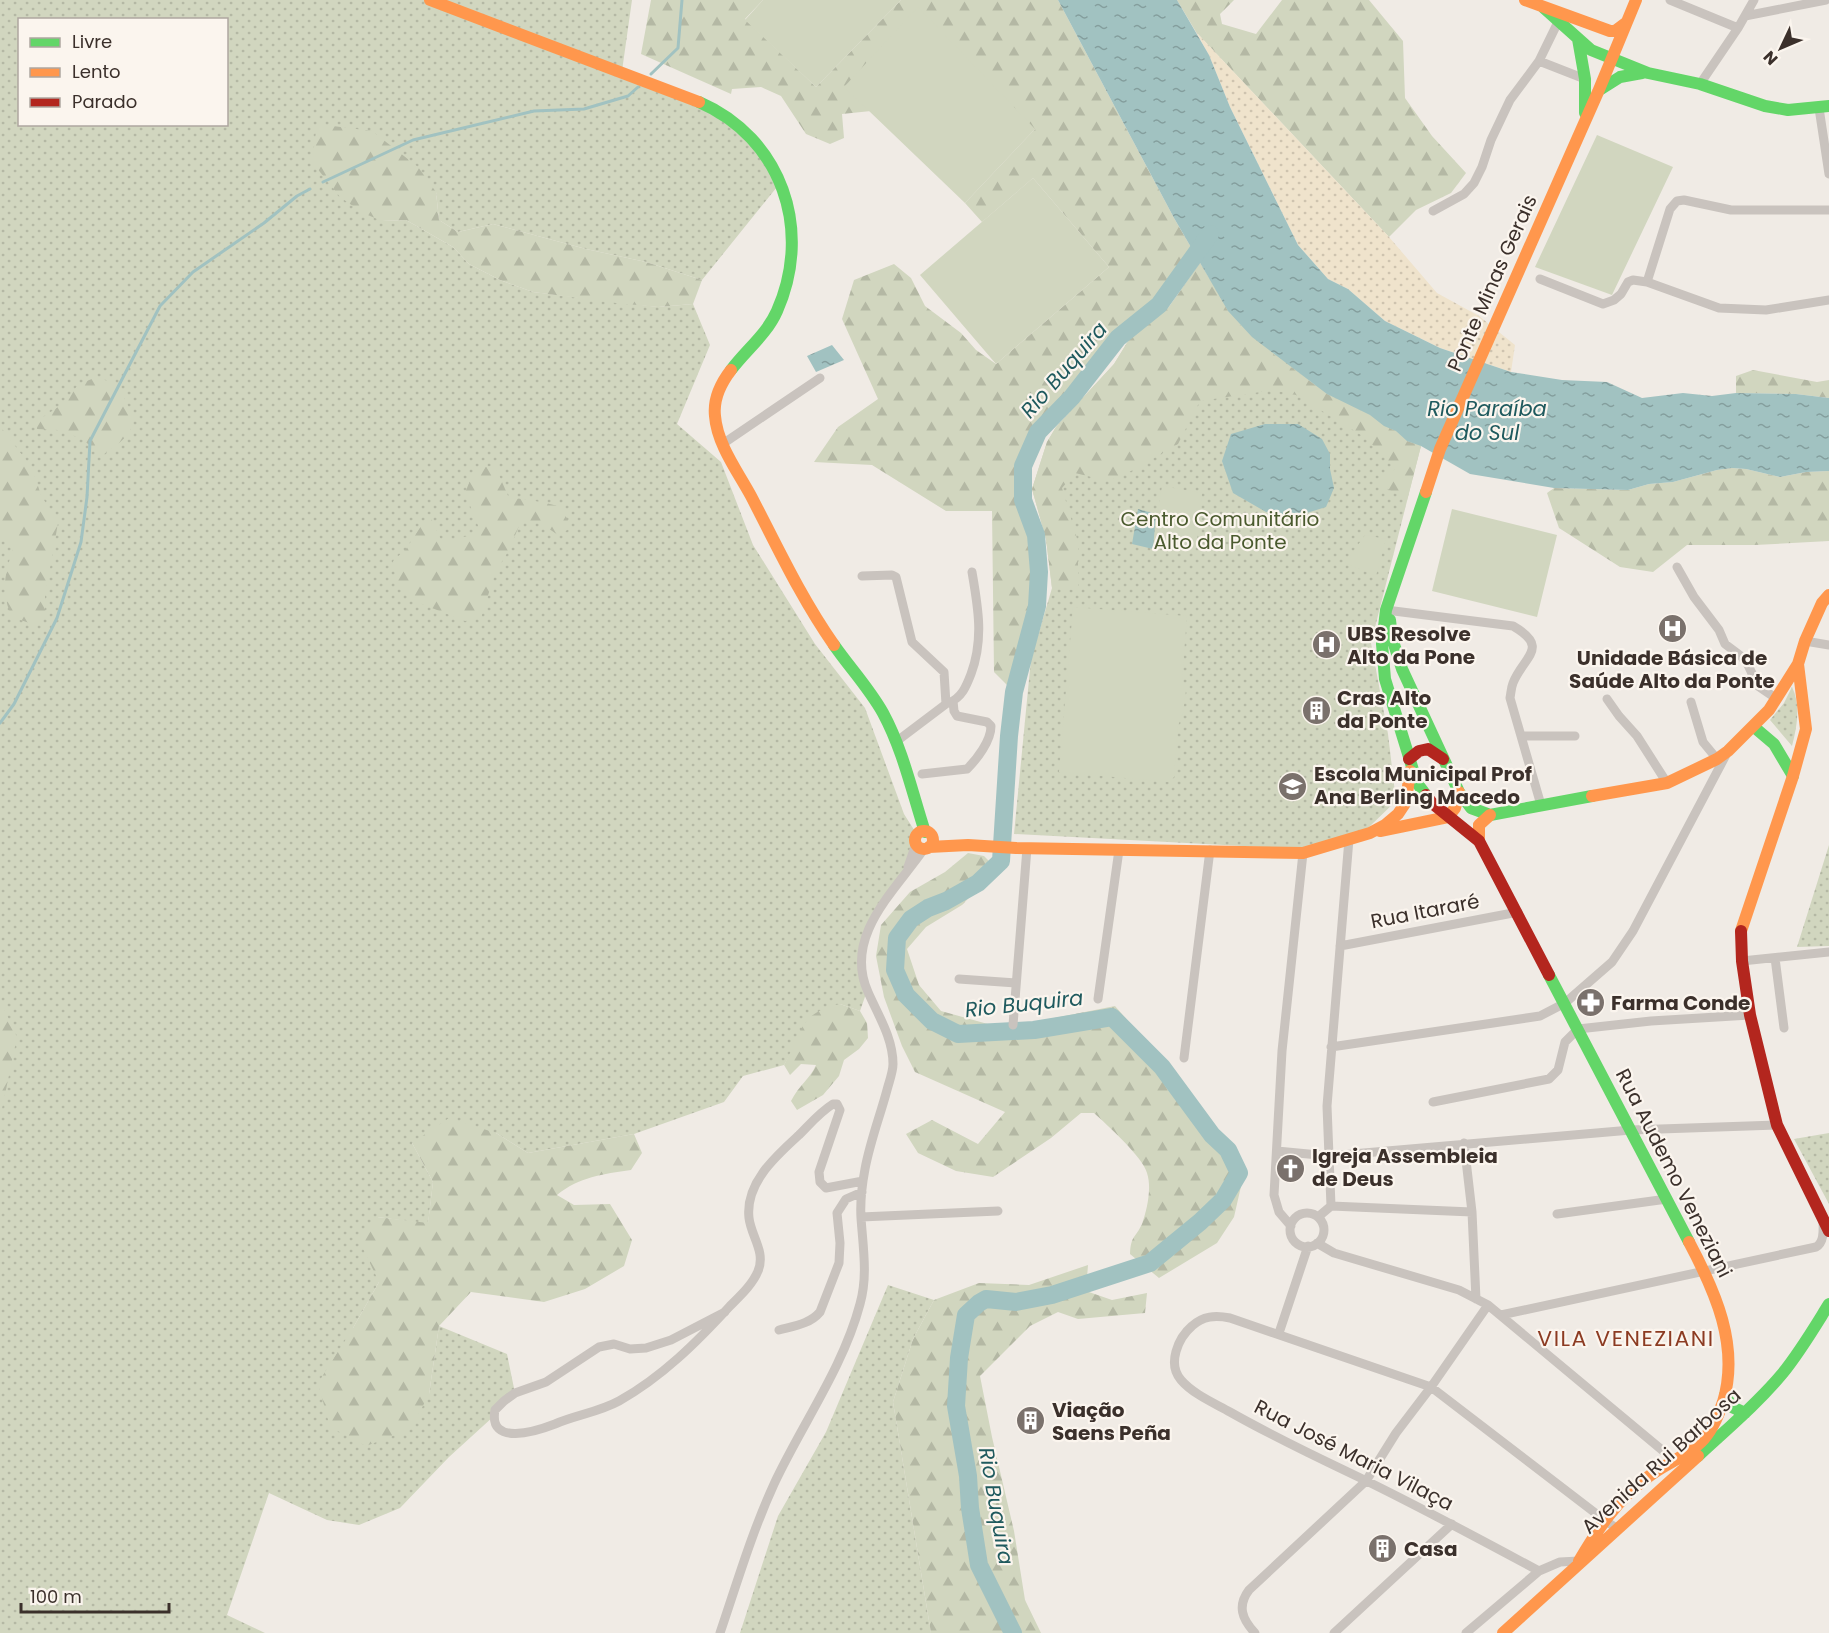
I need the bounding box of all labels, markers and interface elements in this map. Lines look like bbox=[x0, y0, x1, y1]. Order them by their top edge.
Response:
legend bbox=[18, 18, 228, 126]
north arrow bbox=[1751, 18, 1811, 78]
text: Livre bbox=[72, 29, 112, 54]
text: N bbox=[1758, 46, 1783, 70]
text: Lento bbox=[72, 59, 121, 84]
text: Parado bbox=[72, 89, 137, 114]
street label: Ponte Minas Gerais bbox=[1440, 190, 1544, 376]
water label: Rio Buquira bbox=[1014, 315, 1114, 424]
water label: Rio Paraíba do Sul bbox=[1427, 394, 1547, 447]
park label: Centro Comunitário Alto da Ponte bbox=[1121, 505, 1319, 556]
hospital icon: Unidade Básica de Saúde Alto da Ponte bbox=[1656, 612, 1688, 644]
place label: UBS Resolve Alto da Pone bbox=[1347, 620, 1475, 671]
hospital icon: UBS Resolve Alto da Pone bbox=[1310, 629, 1342, 661]
place label: Unidade Básica de Saúde Alto da Ponte bbox=[1569, 644, 1775, 695]
place label: Cras Alto da Ponte bbox=[1337, 684, 1432, 735]
building icon: Cras Alto da Ponte bbox=[1300, 694, 1332, 726]
place label: Escola Municipal Prof Ana Berling Macedo bbox=[1314, 760, 1532, 811]
school or university icon: Escola Municipal Prof Ana Berling Macedo bbox=[1277, 770, 1309, 802]
street label: Rua Itararé bbox=[1368, 887, 1482, 935]
water label: Rio Buquira bbox=[963, 983, 1085, 1024]
pharmacy icon: Farma Conde bbox=[1574, 987, 1606, 1019]
place label: Farma Conde bbox=[1611, 989, 1750, 1017]
street label: Rua Audemo Veneziani bbox=[1609, 1064, 1739, 1282]
place label: Igreja Assembleia de Deus bbox=[1312, 1142, 1498, 1193]
church icon: Igreja Assembleia de Deus bbox=[1275, 1152, 1307, 1184]
district label: VILA VENEZIANI bbox=[1537, 1323, 1715, 1354]
street label: Avenida Rui Barbosa bbox=[1575, 1382, 1747, 1540]
street label: Rua José Maria Vilaça bbox=[1250, 1393, 1458, 1517]
place label: Viação Saens Peña bbox=[1052, 1396, 1171, 1447]
building icon: Viação Saens Peña bbox=[1015, 1405, 1047, 1437]
water label: Rio Buquira bbox=[972, 1445, 1021, 1567]
building icon: Casa bbox=[1367, 1533, 1399, 1565]
place label: Casa bbox=[1404, 1535, 1458, 1563]
scale bar bbox=[21, 1576, 170, 1614]
text: 100 m bbox=[30, 1584, 82, 1609]

